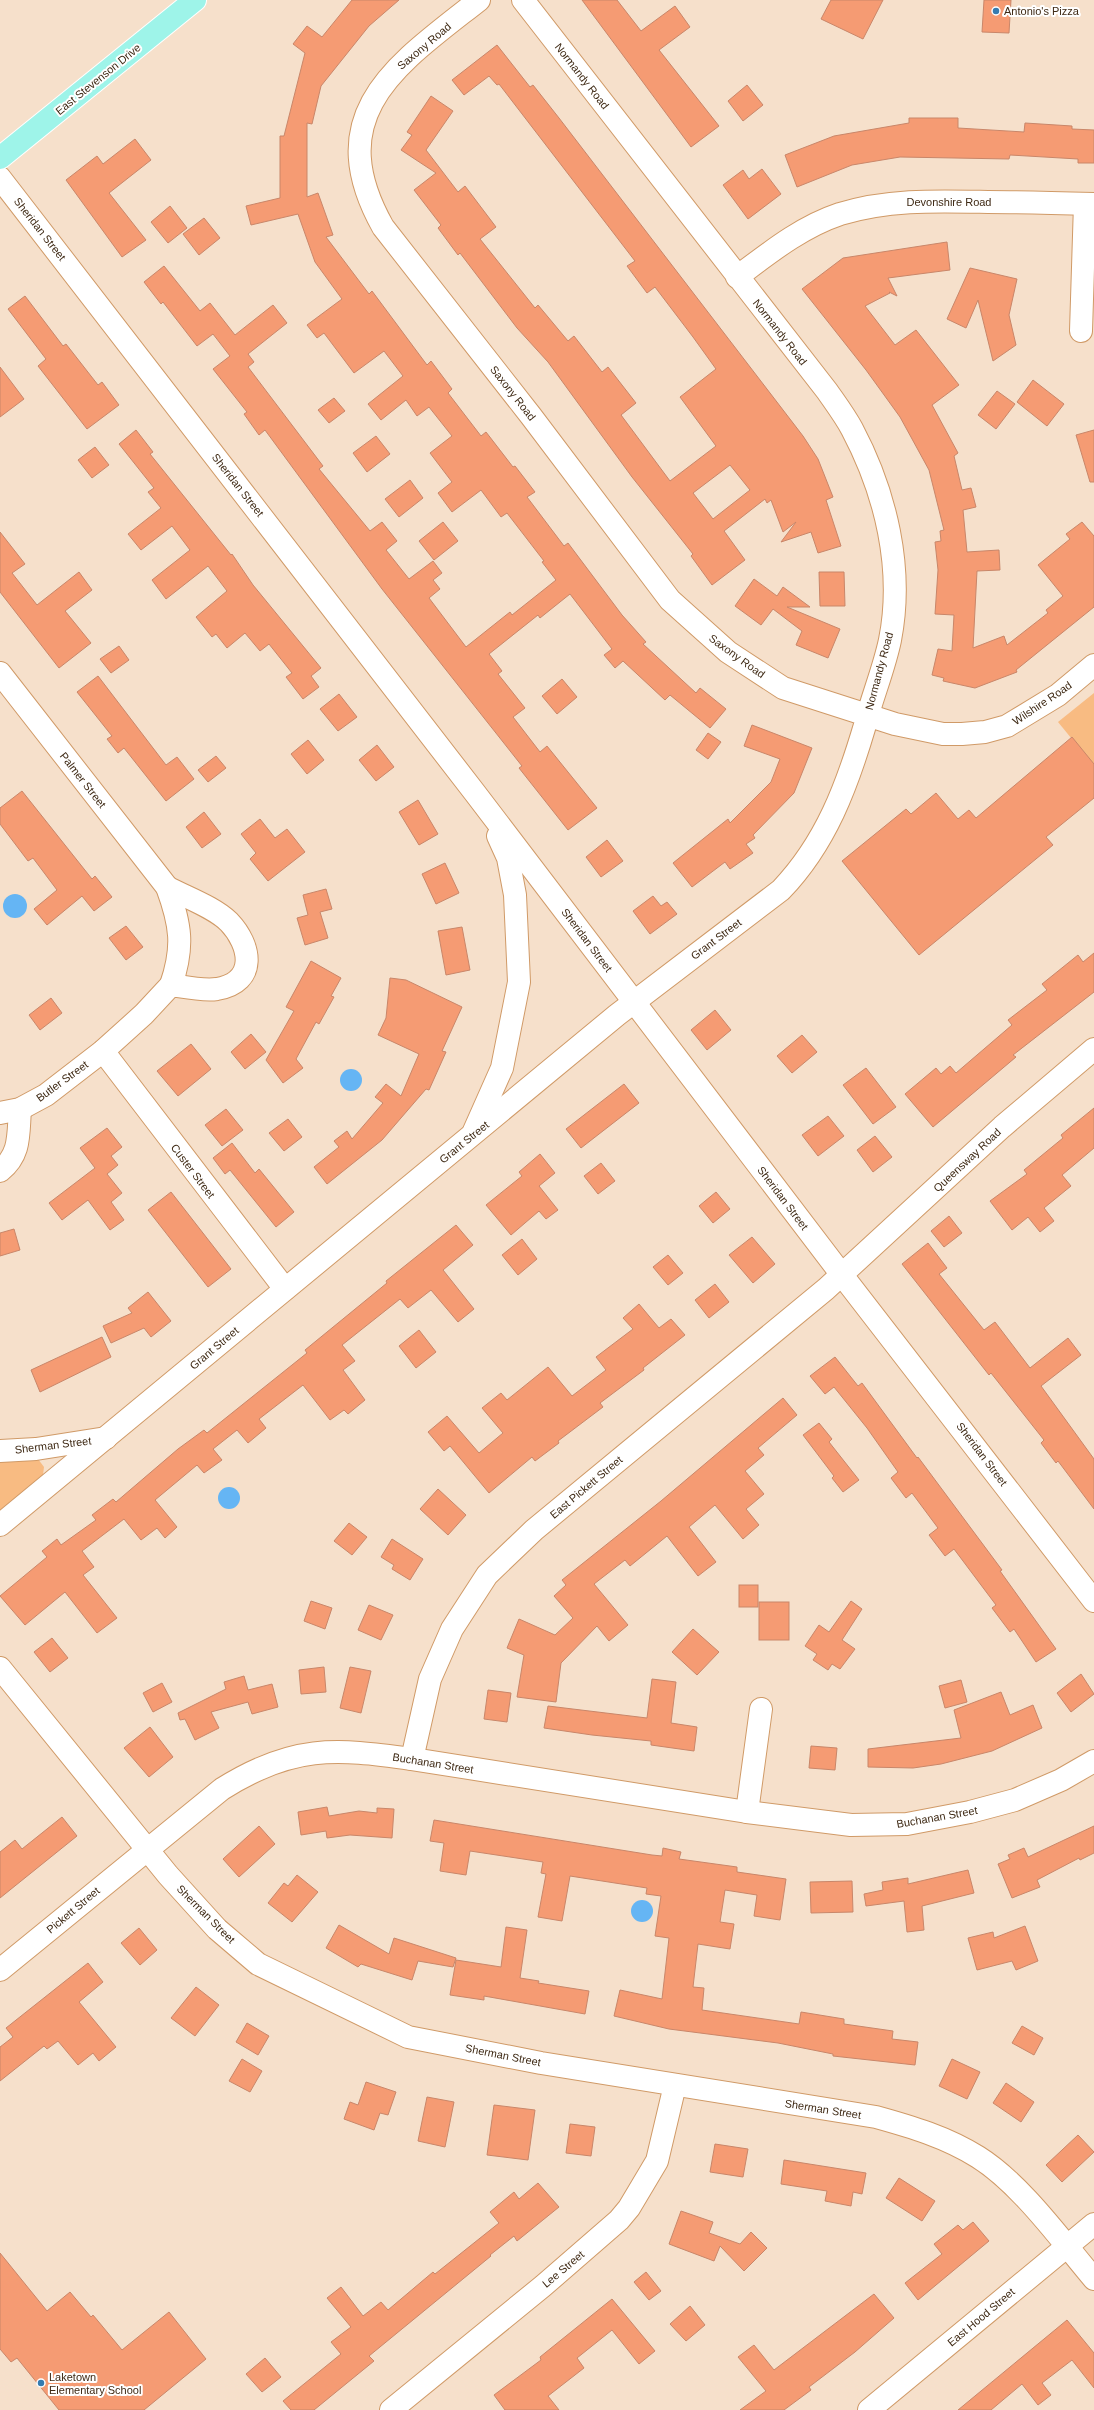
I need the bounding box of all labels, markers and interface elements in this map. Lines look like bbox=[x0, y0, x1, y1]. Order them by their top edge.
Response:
place label: Antonio's Pizza bbox=[1004, 5, 1080, 17]
marker: Antonio's Pizza bbox=[991, 6, 1001, 16]
street label: Saxony Road bbox=[395, 20, 453, 72]
street label: East Stevenson Drive bbox=[53, 41, 143, 117]
street label: Normandy Road bbox=[553, 41, 611, 111]
street label: Sheridan Street bbox=[12, 195, 68, 263]
street label: Devonshire Road bbox=[907, 196, 992, 208]
street label: Normandy Road bbox=[751, 297, 809, 367]
street label: Saxony Road bbox=[488, 363, 538, 423]
street label: Sheridan Street bbox=[210, 451, 266, 519]
street label: Normandy Road bbox=[863, 631, 895, 711]
street label: Saxony Road bbox=[707, 632, 767, 680]
street label: Wilshire Road bbox=[1010, 679, 1074, 727]
street label: Palmer Street bbox=[58, 750, 108, 810]
street label: Sheridan Street bbox=[559, 906, 615, 974]
street label: Grant Street bbox=[688, 916, 744, 962]
street label: Butler Street bbox=[34, 1058, 90, 1104]
street label: Grant Street bbox=[437, 1118, 491, 1166]
street label: Queensway Road bbox=[931, 1126, 1003, 1194]
street label: Custer Street bbox=[169, 1142, 217, 1200]
street label: Sheridan Street bbox=[755, 1164, 811, 1232]
street label: Grant Street bbox=[187, 1324, 241, 1372]
street label: Sheridan Street bbox=[954, 1420, 1010, 1488]
street label: Sherman Street bbox=[14, 1434, 92, 1456]
street label: East Pickett Street bbox=[547, 1453, 625, 1521]
street label: Buchanan Street bbox=[392, 1751, 474, 1775]
street label: Buchanan Street bbox=[896, 1804, 978, 1830]
street label: Sherman Street bbox=[175, 1883, 237, 1945]
street label: Pickett Street bbox=[44, 1884, 102, 1936]
street label: Sherman Street bbox=[464, 2042, 542, 2068]
street label: Sherman Street bbox=[784, 2097, 862, 2121]
street label: Lee Street bbox=[540, 2248, 586, 2290]
street label: East Hood Street bbox=[945, 2285, 1017, 2349]
place label: Laketown Elementary School bbox=[49, 2371, 141, 2396]
marker: Laketown Elementary School bbox=[36, 2378, 46, 2388]

